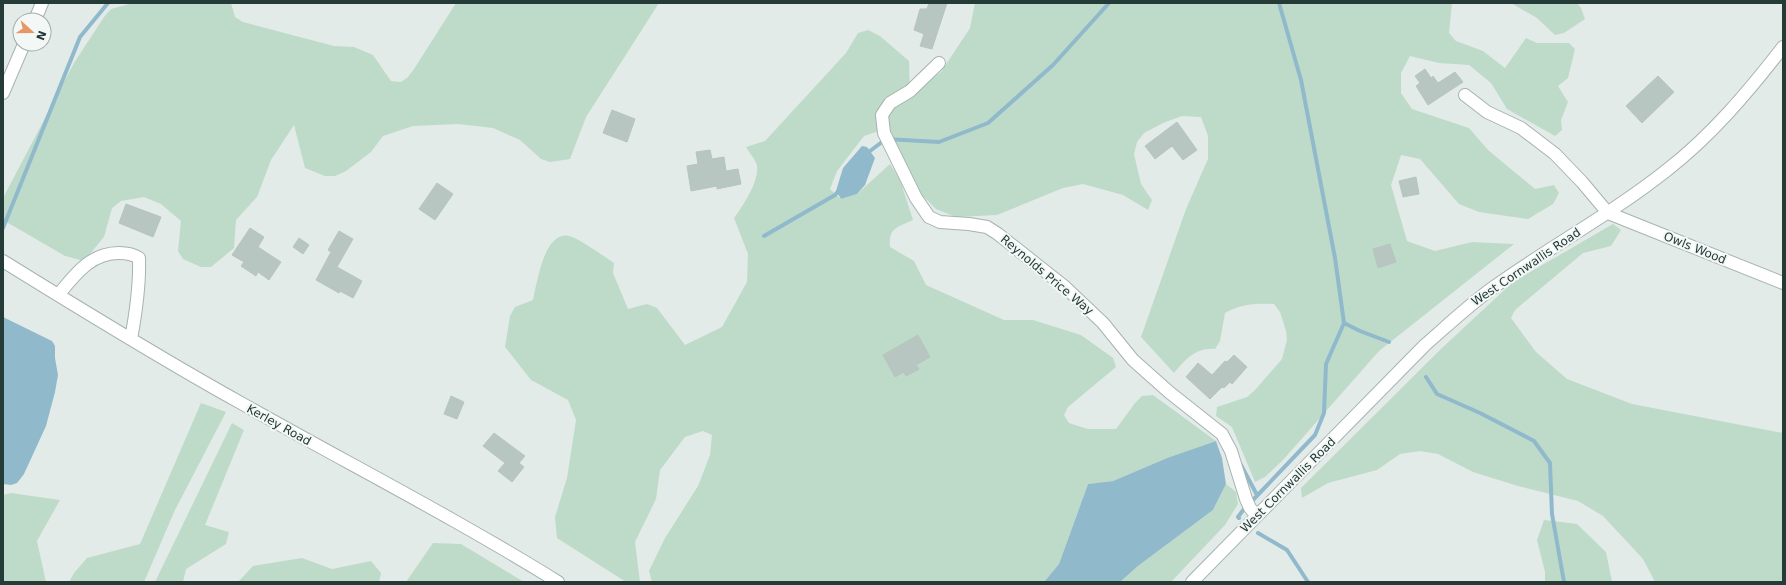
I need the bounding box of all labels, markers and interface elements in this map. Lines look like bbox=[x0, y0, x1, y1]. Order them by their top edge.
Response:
north arrow bbox=[12, 12, 52, 52]
text: N bbox=[33, 29, 49, 42]
street label: West Cornwallis Road bbox=[1469, 225, 1583, 309]
street label: Owls Wood bbox=[1662, 229, 1728, 267]
street label: Reynolds Price Way bbox=[998, 232, 1096, 318]
street label: Kerley Road bbox=[244, 402, 314, 448]
street label: West Cornwallis Road bbox=[1238, 435, 1338, 535]

